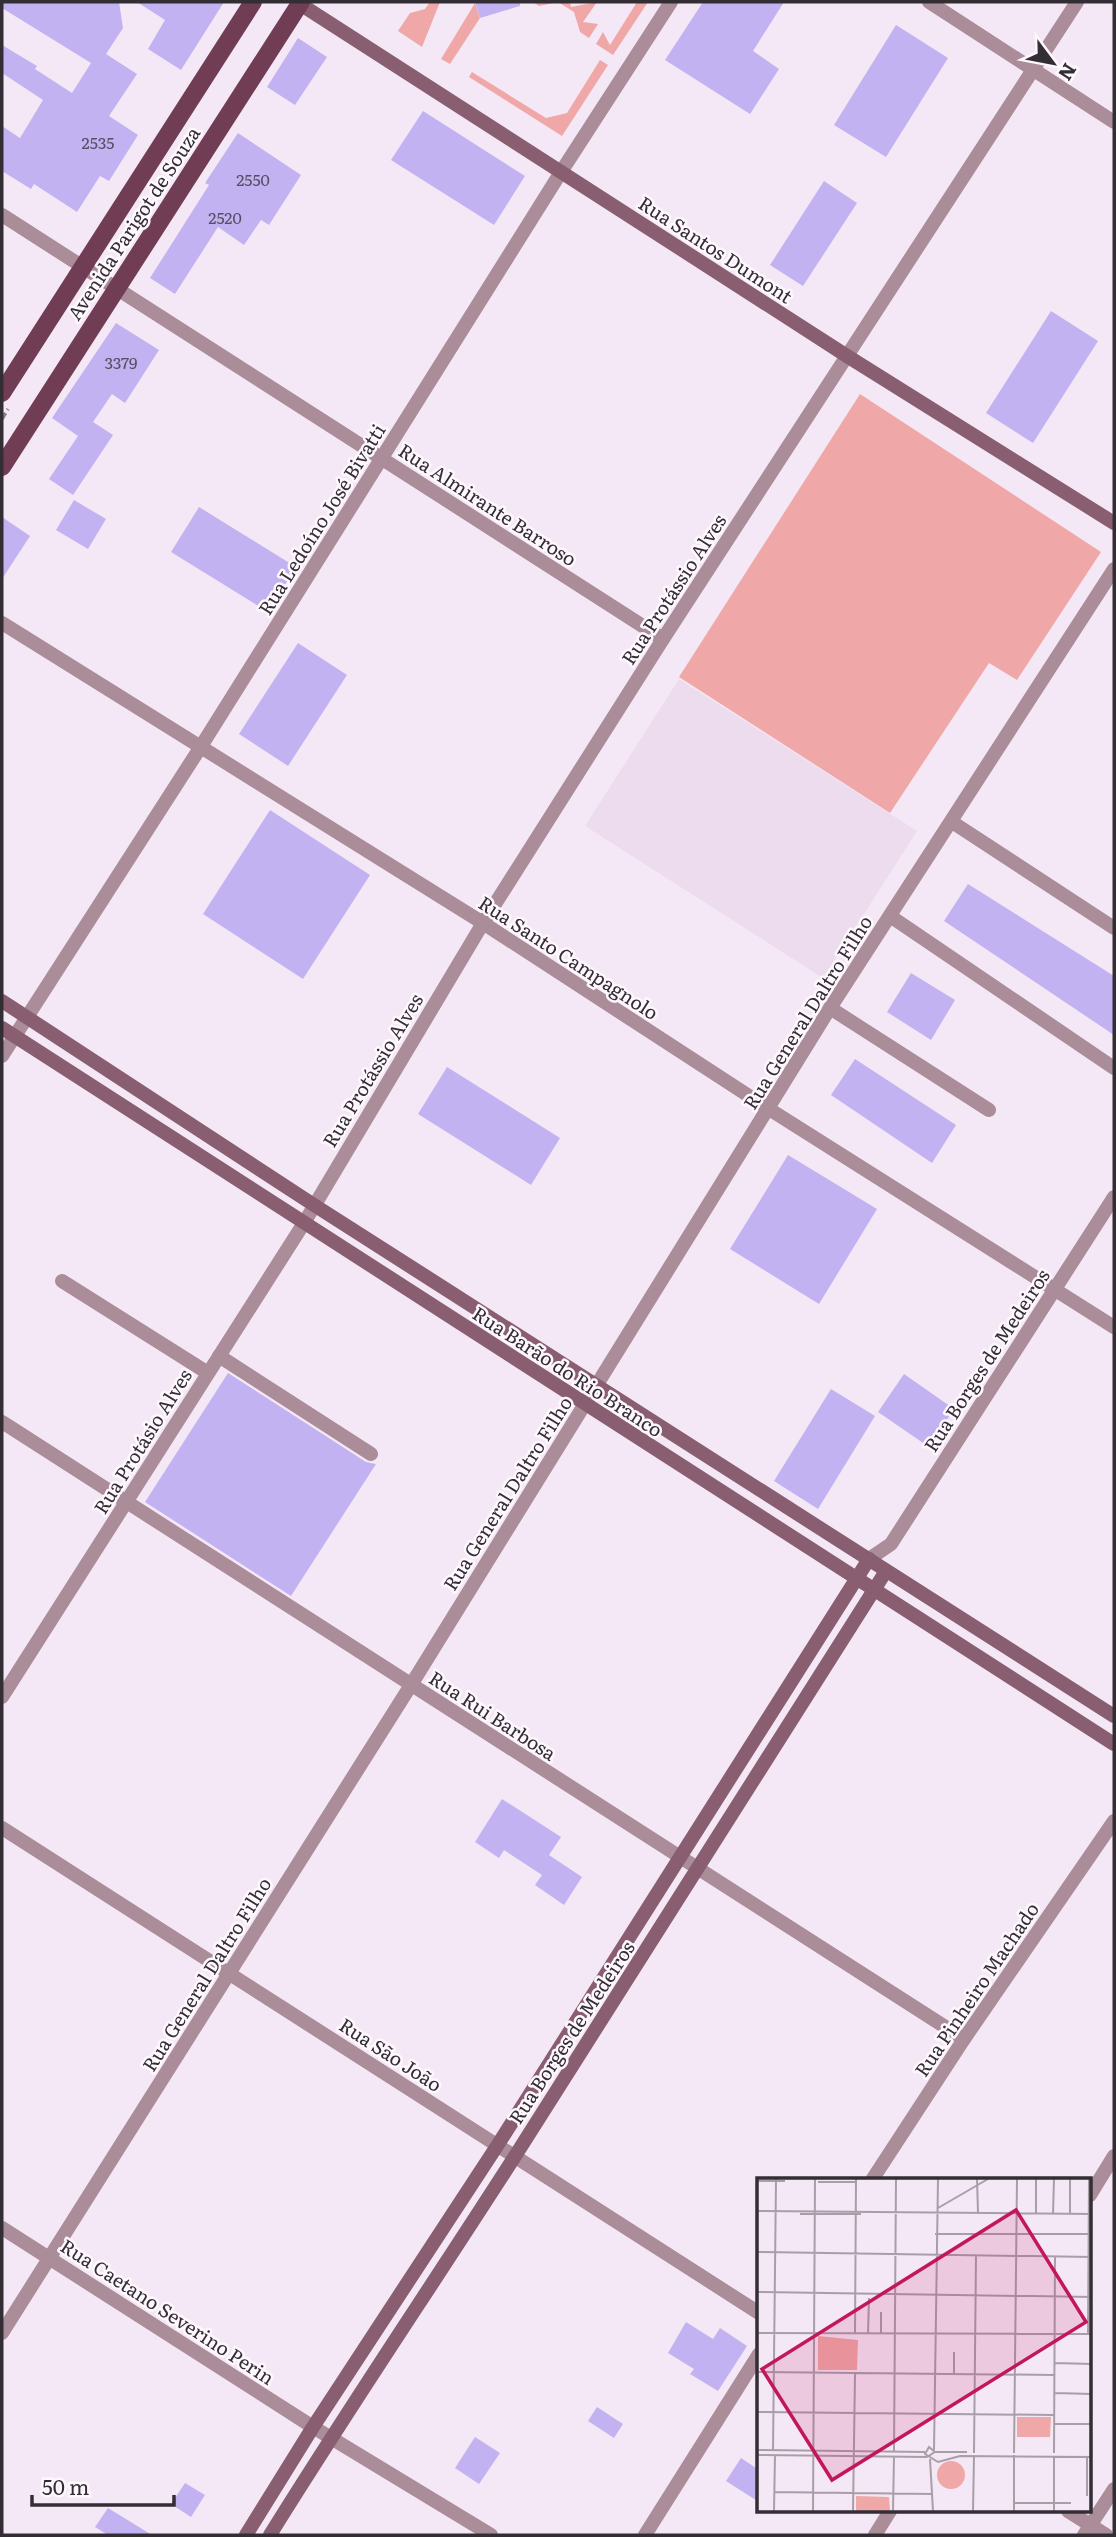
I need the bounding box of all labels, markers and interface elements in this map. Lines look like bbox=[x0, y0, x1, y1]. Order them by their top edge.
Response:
north arrow bbox=[1018, 28, 1088, 98]
text: N bbox=[1052, 58, 1084, 87]
street label: Avenida Parigot de Souza bbox=[60, 120, 207, 325]
house number: 2535 bbox=[82, 130, 114, 154]
house number: 2550 bbox=[236, 167, 270, 191]
street label: Rua Santos Dumont bbox=[633, 189, 799, 310]
house number: 2520 bbox=[208, 205, 242, 229]
house number: 3379 bbox=[105, 350, 137, 374]
street label: Rua Ledoíno José Bivatti bbox=[251, 418, 391, 620]
street label: Rua Almirante Barroso bbox=[393, 436, 583, 572]
street label: Rua Protássio Alves bbox=[614, 508, 733, 670]
street label: Rua Santo Campagnolo bbox=[474, 888, 664, 1026]
street label: Rua General Daltro Filho bbox=[736, 909, 878, 1115]
street label: Rua Protássio Alves bbox=[315, 988, 429, 1152]
street label: Rua Borges de Medeiros bbox=[916, 1263, 1056, 1457]
street label: Rua Barão do Rio Branco bbox=[467, 1299, 669, 1443]
street label: Rua Protásio Alves bbox=[86, 1363, 198, 1519]
street label: Rua General Daltro Filho bbox=[436, 1390, 578, 1596]
street label: Rua Rui Barbosa bbox=[424, 1663, 563, 1767]
street label: Rua General Daltro Filho bbox=[135, 1871, 277, 2077]
street label: Rua Pinheiro Machado bbox=[907, 1896, 1045, 2082]
street label: Rua Borges de Medeiros bbox=[501, 1935, 641, 2129]
street label: Rua São João bbox=[334, 2010, 448, 2098]
inset map bbox=[757, 2178, 1092, 2512]
street label: Rua Caetano Severino Perin bbox=[56, 2231, 280, 2391]
scale bar bbox=[32, 2464, 173, 2508]
text: 50 m bbox=[42, 2470, 89, 2501]

